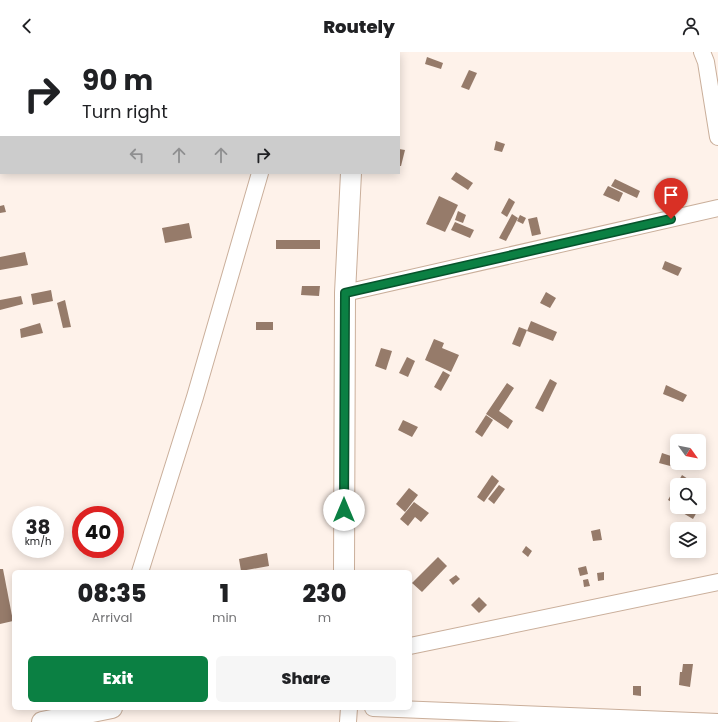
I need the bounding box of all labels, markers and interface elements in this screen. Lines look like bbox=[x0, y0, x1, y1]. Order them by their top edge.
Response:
text: Routely bbox=[323, 14, 395, 39]
icon: back bbox=[16, 15, 38, 37]
icon: person bbox=[680, 15, 702, 37]
text: 90 m bbox=[82, 61, 153, 100]
icon: right bbox=[16, 68, 68, 120]
text: Turn right bbox=[82, 99, 168, 124]
icon: left bbox=[126, 144, 148, 166]
icon: ahead bbox=[168, 144, 190, 166]
icon: ahead bbox=[210, 144, 232, 166]
icon: right bbox=[252, 144, 274, 166]
pin bbox=[654, 178, 688, 219]
icon: arrive bbox=[660, 184, 682, 206]
north arrow bbox=[670, 434, 706, 470]
map controls bbox=[670, 434, 706, 558]
button: search bbox=[670, 478, 706, 514]
position arrow bbox=[323, 489, 365, 531]
speed limit sign: 40 bbox=[72, 506, 124, 558]
text: 38 bbox=[25, 513, 51, 541]
button: layers bbox=[670, 522, 706, 558]
text: km/h bbox=[25, 534, 51, 549]
text: 08:35 bbox=[77, 577, 147, 610]
text: 1 bbox=[220, 577, 229, 610]
text: 230 bbox=[302, 577, 347, 610]
text: Arrival bbox=[92, 608, 132, 627]
text: min bbox=[212, 608, 237, 627]
text: m bbox=[318, 608, 331, 627]
button: Exit bbox=[28, 656, 208, 702]
button: Share bbox=[216, 656, 396, 702]

